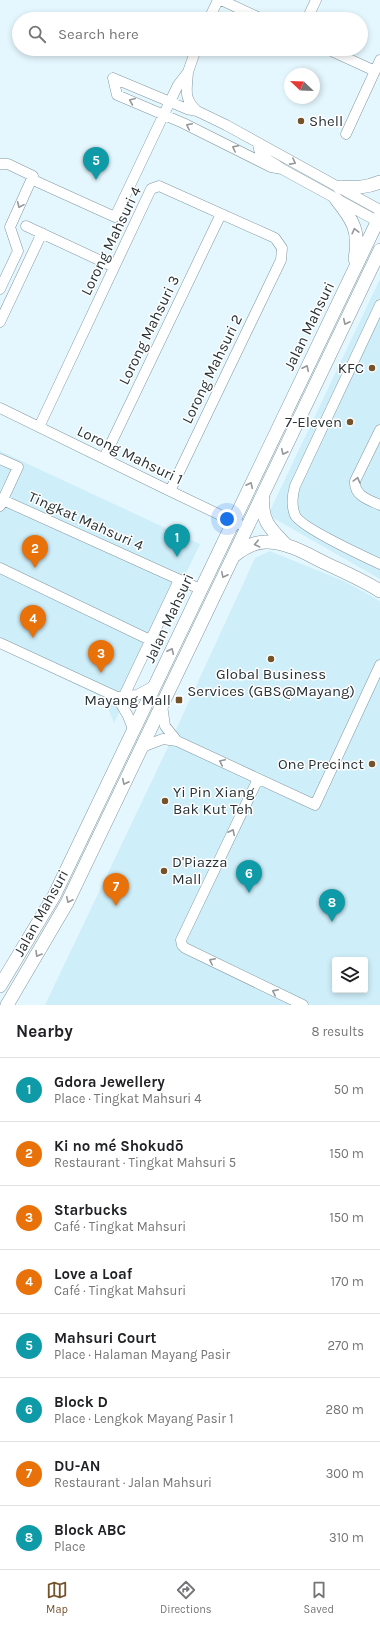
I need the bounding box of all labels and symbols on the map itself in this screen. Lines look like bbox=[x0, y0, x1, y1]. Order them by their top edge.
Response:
north arrow bbox=[284, 68, 320, 104]
one-way arrow bbox=[129, 98, 137, 106]
place label: Shell bbox=[309, 112, 343, 130]
marker: Shell bbox=[296, 116, 306, 126]
one-way arrow bbox=[186, 123, 194, 131]
one-way arrow bbox=[232, 146, 239, 153]
pin: 5 bbox=[83, 147, 109, 180]
one-way arrow bbox=[289, 157, 297, 165]
street label: Lorong Mahsuri 4 bbox=[77, 183, 145, 298]
one-way arrow bbox=[17, 200, 25, 208]
one-way arrow bbox=[351, 228, 360, 235]
street label: Lorong Mahsuri 3 bbox=[115, 272, 183, 388]
street label: Jalan Mahsuri bbox=[280, 279, 338, 373]
street label: Lorong Mahsuri 2 bbox=[178, 312, 246, 426]
one-way arrow bbox=[343, 317, 351, 325]
place label: KFC bbox=[338, 359, 364, 377]
marker: KFC bbox=[367, 363, 377, 373]
one-way arrow bbox=[301, 365, 309, 373]
place label: 7-Eleven bbox=[285, 413, 342, 431]
marker: 7-Eleven bbox=[345, 417, 355, 427]
street label: Lorong Mahsuri 1 bbox=[74, 422, 186, 488]
one-way arrow bbox=[281, 447, 289, 455]
one-way arrow bbox=[352, 477, 361, 484]
one-way arrow bbox=[245, 482, 253, 490]
street label: Tingkat Mahsuri 4 bbox=[26, 488, 147, 555]
your location bbox=[217, 509, 237, 529]
pin: 1 bbox=[164, 524, 190, 557]
pin: 2 bbox=[22, 535, 48, 568]
one-way arrow bbox=[253, 539, 260, 547]
street label: Jalan Mahsuri bbox=[141, 571, 197, 665]
one-way arrow bbox=[222, 571, 229, 578]
pin: 4 bbox=[20, 605, 46, 638]
pin: 3 bbox=[88, 640, 114, 673]
one-way arrow bbox=[166, 648, 174, 655]
marker: Global Business Services (GBS@Mayang) bbox=[266, 654, 276, 664]
place label: Global Business Services (GBS@Mayang) bbox=[187, 665, 355, 700]
place label: Mayang Mall bbox=[84, 691, 171, 709]
marker: Mayang Mall bbox=[174, 695, 184, 705]
place label: One Precinct bbox=[278, 755, 364, 773]
one-way arrow bbox=[219, 759, 227, 767]
marker: One Precinct bbox=[367, 759, 377, 769]
one-way arrow bbox=[122, 778, 130, 786]
place label: Yi Pin Xiang Bak Kut Teh bbox=[173, 783, 255, 818]
marker: Yi Pin Xiang Bak Kut Teh bbox=[160, 796, 170, 806]
one-way arrow bbox=[227, 829, 235, 836]
place label: D'Piazza Mall bbox=[172, 853, 227, 888]
pin: 6 bbox=[236, 860, 262, 893]
marker: D'Piazza Mall bbox=[159, 866, 169, 876]
street label: Jalan Mahsuri bbox=[10, 867, 72, 959]
pin: 7 bbox=[103, 873, 129, 906]
pin: 8 bbox=[319, 889, 345, 922]
one-way arrow bbox=[66, 895, 74, 903]
one-way arrow bbox=[35, 950, 42, 957]
one-way arrow bbox=[209, 958, 216, 966]
one-way arrow bbox=[272, 989, 279, 997]

